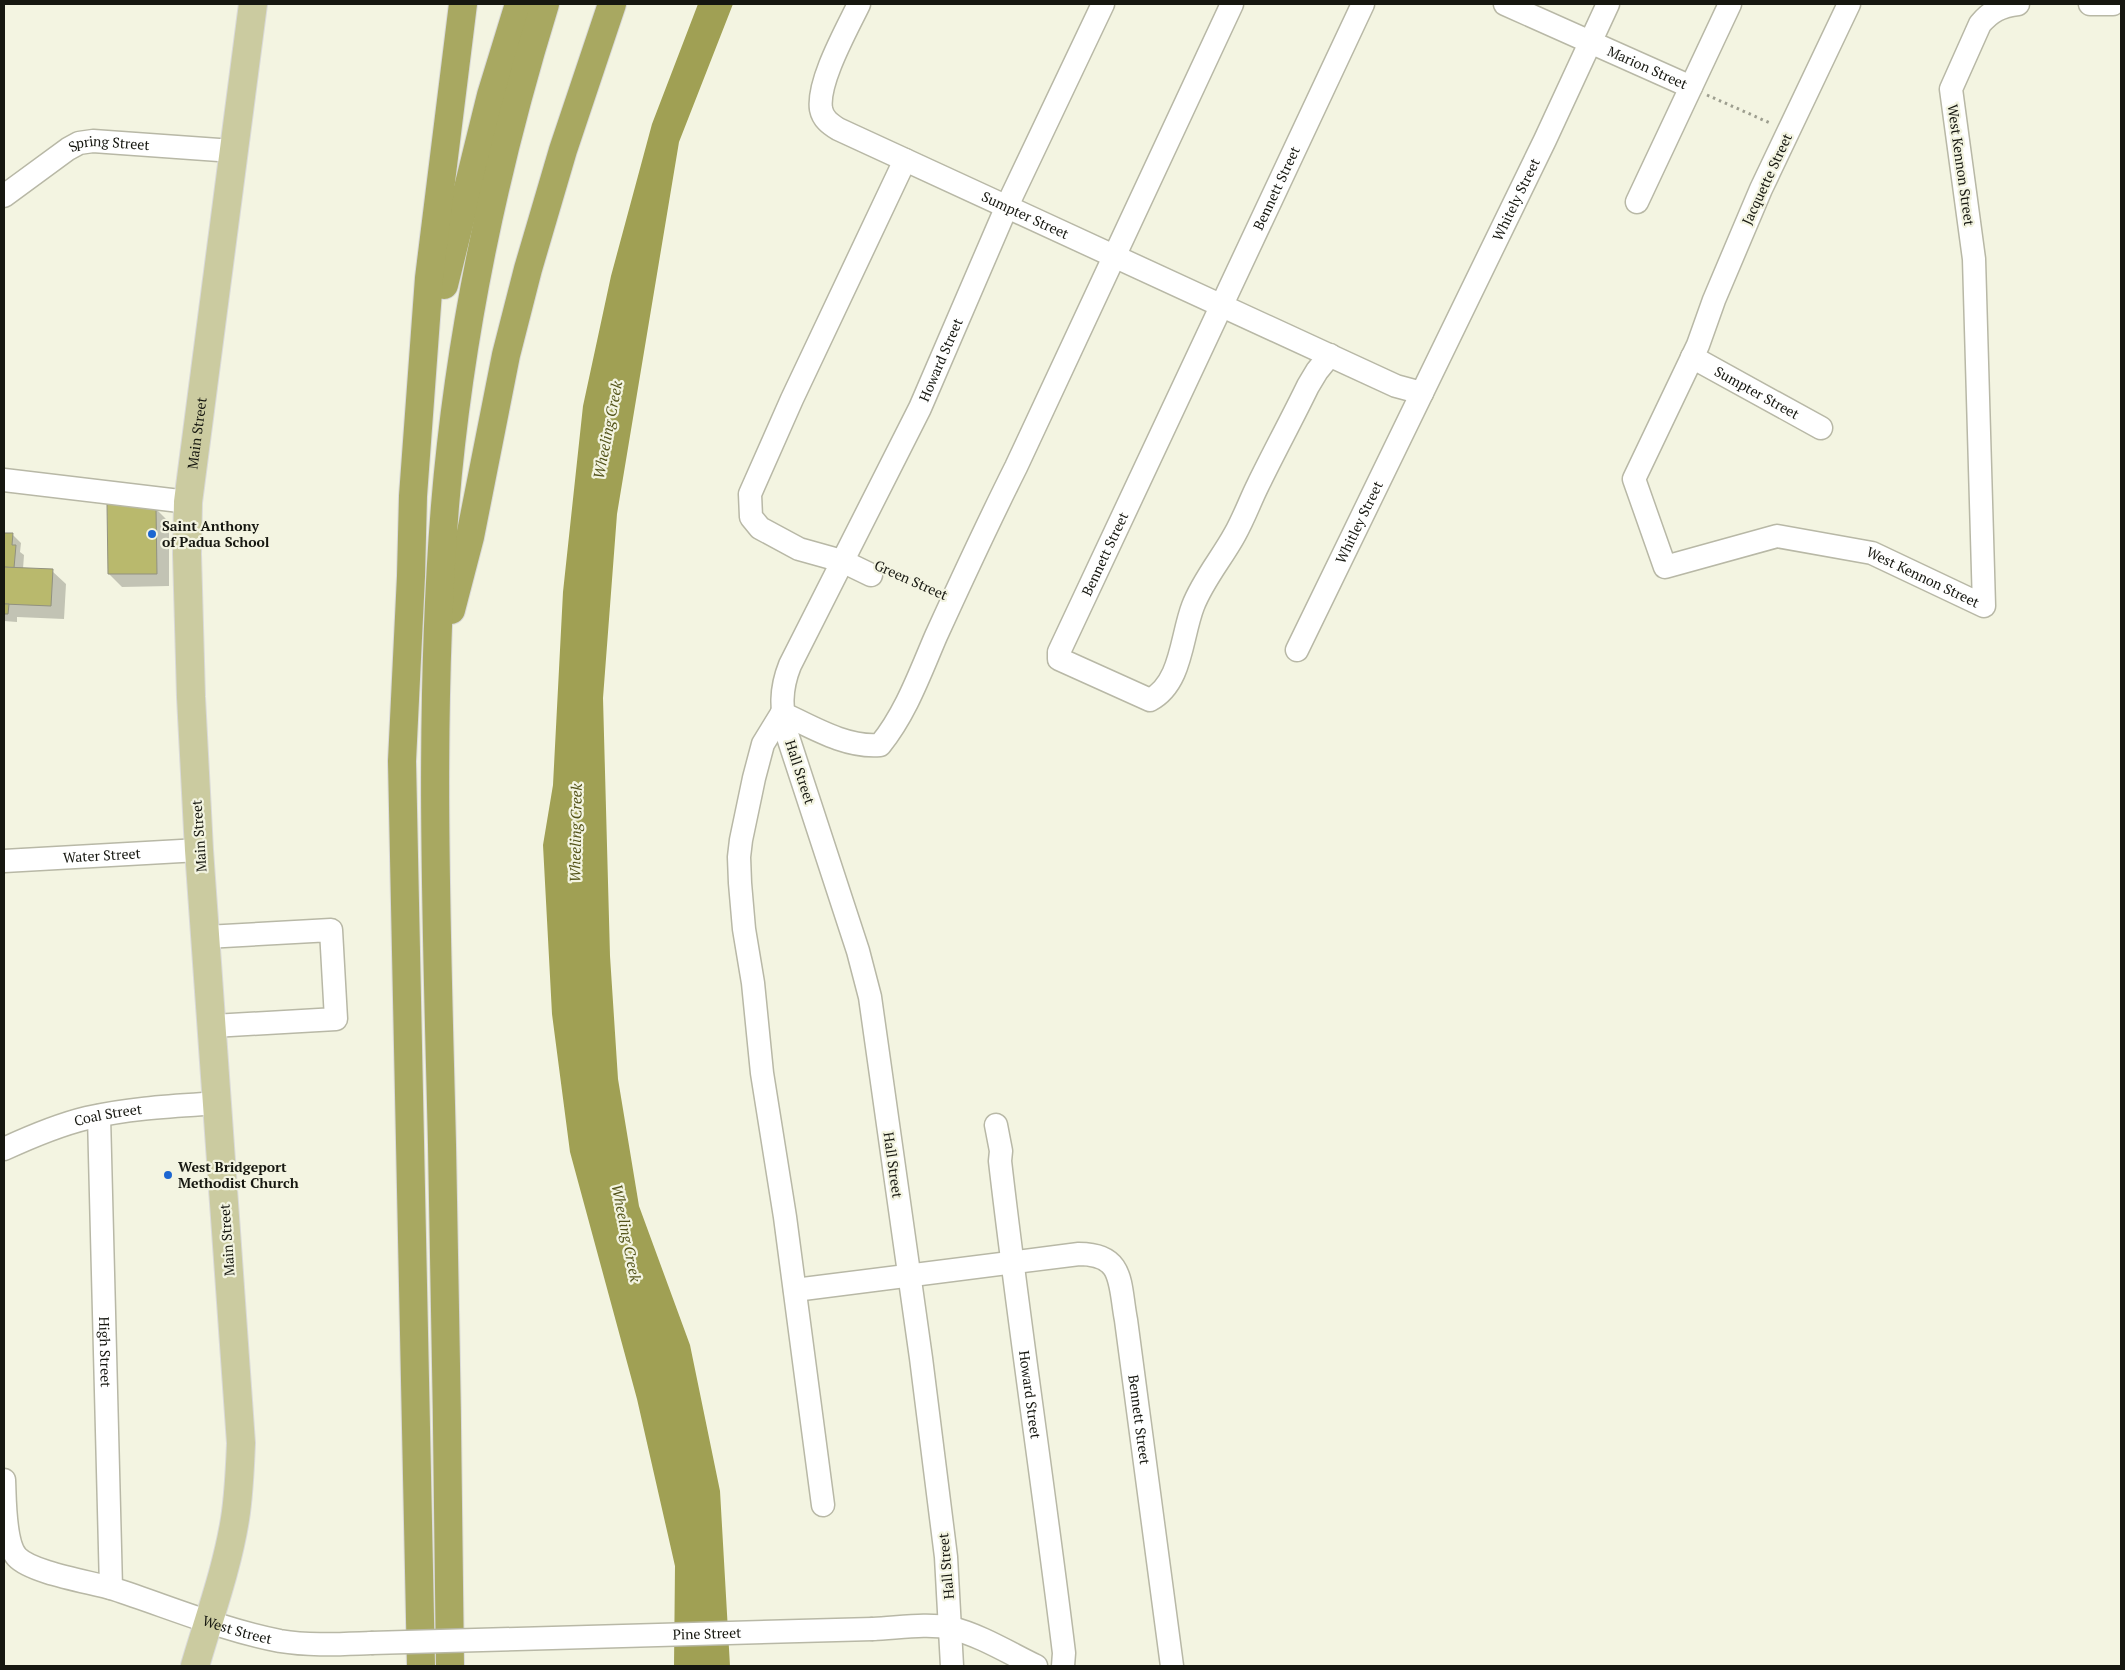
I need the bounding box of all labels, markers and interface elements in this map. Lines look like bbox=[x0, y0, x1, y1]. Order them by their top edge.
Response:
street label: Marion Street bbox=[1605, 41, 1691, 94]
street label: West Kennon Street bbox=[1944, 103, 1980, 228]
street label: Jacquette Street bbox=[1737, 129, 1796, 228]
street label: Spring Street bbox=[65, 131, 151, 156]
street label: Bennett Street bbox=[1248, 142, 1304, 233]
street label: Whitely Street bbox=[1487, 154, 1544, 244]
street label: Sumpter Street bbox=[979, 187, 1073, 243]
street label: Howard Street bbox=[914, 314, 967, 404]
street label: Sumpter Street bbox=[1711, 361, 1803, 424]
water label: Wheeling Creek bbox=[588, 378, 626, 480]
street label: Main Street bbox=[182, 395, 211, 470]
street label: Whitley Street bbox=[1331, 477, 1387, 567]
street label: Bennett Street bbox=[1077, 508, 1133, 599]
place label: Saint Anthony of Padua School bbox=[162, 516, 270, 551]
marker: Saint Anthony of Padua School bbox=[146, 528, 158, 540]
street label: West Kennon Street bbox=[1864, 542, 1983, 612]
street label: Green Street bbox=[872, 555, 952, 604]
street label: Hall Street bbox=[781, 737, 820, 807]
water label: Wheeling Creek bbox=[564, 782, 586, 883]
street label: Main Street bbox=[186, 798, 211, 873]
street label: Water Street bbox=[62, 843, 142, 867]
street label: Coal Street bbox=[72, 1099, 144, 1130]
street label: Hall Street bbox=[879, 1131, 908, 1200]
place label: West Bridgeport Methodist Church bbox=[178, 1157, 299, 1192]
marker: West Bridgeport Methodist Church bbox=[162, 1169, 174, 1181]
water label: Wheeling Creek bbox=[608, 1182, 646, 1284]
street label: Main Street bbox=[214, 1202, 239, 1277]
street label: High Street bbox=[95, 1316, 116, 1388]
street label: Howard Street bbox=[1015, 1349, 1046, 1441]
street label: Bennett Street bbox=[1124, 1373, 1155, 1467]
street label: Hall Street bbox=[933, 1531, 958, 1600]
street label: West Street bbox=[200, 1610, 275, 1648]
street label: Pine Street bbox=[672, 1623, 742, 1644]

